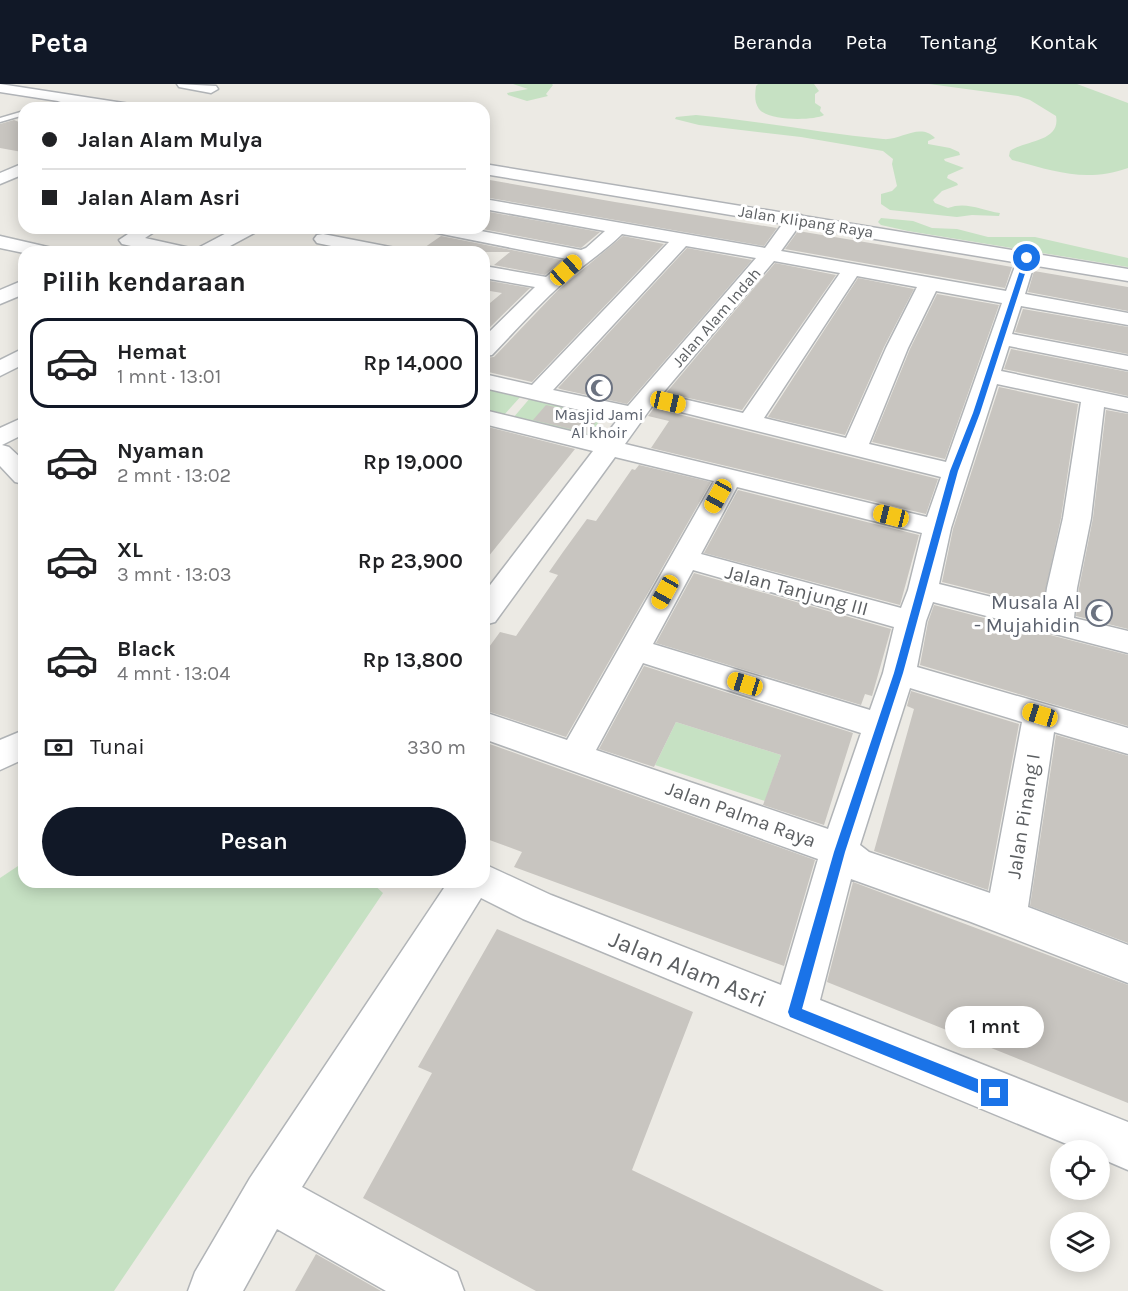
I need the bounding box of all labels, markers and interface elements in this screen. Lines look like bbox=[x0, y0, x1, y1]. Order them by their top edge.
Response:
text: Peta bbox=[30, 26, 89, 59]
text: Beranda bbox=[733, 30, 813, 54]
text: Peta bbox=[846, 30, 887, 54]
text: Tentang bbox=[920, 30, 997, 54]
text: Kontak bbox=[1030, 30, 1098, 54]
text: Jalan Alam Mulya bbox=[78, 127, 263, 153]
text: Jalan Alam Asri bbox=[78, 185, 240, 211]
street label: Jalan Klipang Raya bbox=[737, 201, 875, 242]
route start bbox=[1013, 244, 1040, 271]
car bbox=[547, 251, 585, 289]
street label: Jalan Alam Indah bbox=[668, 264, 765, 371]
text: Pilih kendaraan bbox=[42, 266, 246, 298]
icon: car bbox=[45, 336, 99, 390]
text: Hemat bbox=[117, 339, 187, 365]
text: Rp 14,000 bbox=[363, 350, 463, 376]
text: 1 mnt · 13:01 bbox=[117, 365, 221, 388]
mosque icon: Masjid Jami Al khoir bbox=[584, 373, 614, 403]
car bbox=[648, 389, 688, 415]
place label: Masjid Jami Al khoir bbox=[555, 405, 643, 442]
icon: car bbox=[45, 435, 99, 489]
text: Nyaman bbox=[117, 438, 204, 464]
text: Rp 19,000 bbox=[363, 449, 463, 475]
text: 2 mnt · 13:02 bbox=[117, 464, 231, 487]
car bbox=[701, 476, 735, 516]
car bbox=[871, 503, 911, 529]
icon: car bbox=[45, 534, 99, 588]
text: XL bbox=[117, 537, 143, 563]
text: Rp 23,900 bbox=[358, 548, 463, 574]
street label: Jalan Tanjung III bbox=[723, 560, 871, 621]
text: 3 mnt · 13:03 bbox=[117, 563, 232, 586]
car bbox=[648, 572, 682, 612]
place label: Musala Al - Mujahidin bbox=[974, 591, 1080, 637]
mosque icon: Musala Al - Mujahidin bbox=[1084, 598, 1114, 628]
icon: car bbox=[45, 633, 99, 687]
text: Black bbox=[117, 636, 176, 662]
text: Rp 13,800 bbox=[362, 647, 463, 673]
text: 4 mnt · 13:04 bbox=[117, 662, 230, 685]
car bbox=[725, 670, 765, 698]
car bbox=[1020, 701, 1060, 729]
icon: cash bbox=[42, 731, 75, 764]
text: Tunai bbox=[90, 734, 145, 760]
text: 330 m bbox=[407, 736, 466, 759]
street label: Jalan Pinang I bbox=[1002, 752, 1045, 880]
street label: Jalan Palma Raya bbox=[663, 777, 819, 852]
button: Pesan bbox=[42, 807, 466, 876]
street label: Jalan Alam Asri bbox=[605, 925, 771, 1013]
callout: 1 mnt bbox=[946, 1006, 1044, 1048]
text: 1 mnt bbox=[969, 1015, 1020, 1038]
route end bbox=[981, 1079, 1008, 1106]
map controls bbox=[1050, 1140, 1110, 1272]
button: locate bbox=[1050, 1140, 1110, 1200]
button: layers bbox=[1050, 1212, 1110, 1272]

